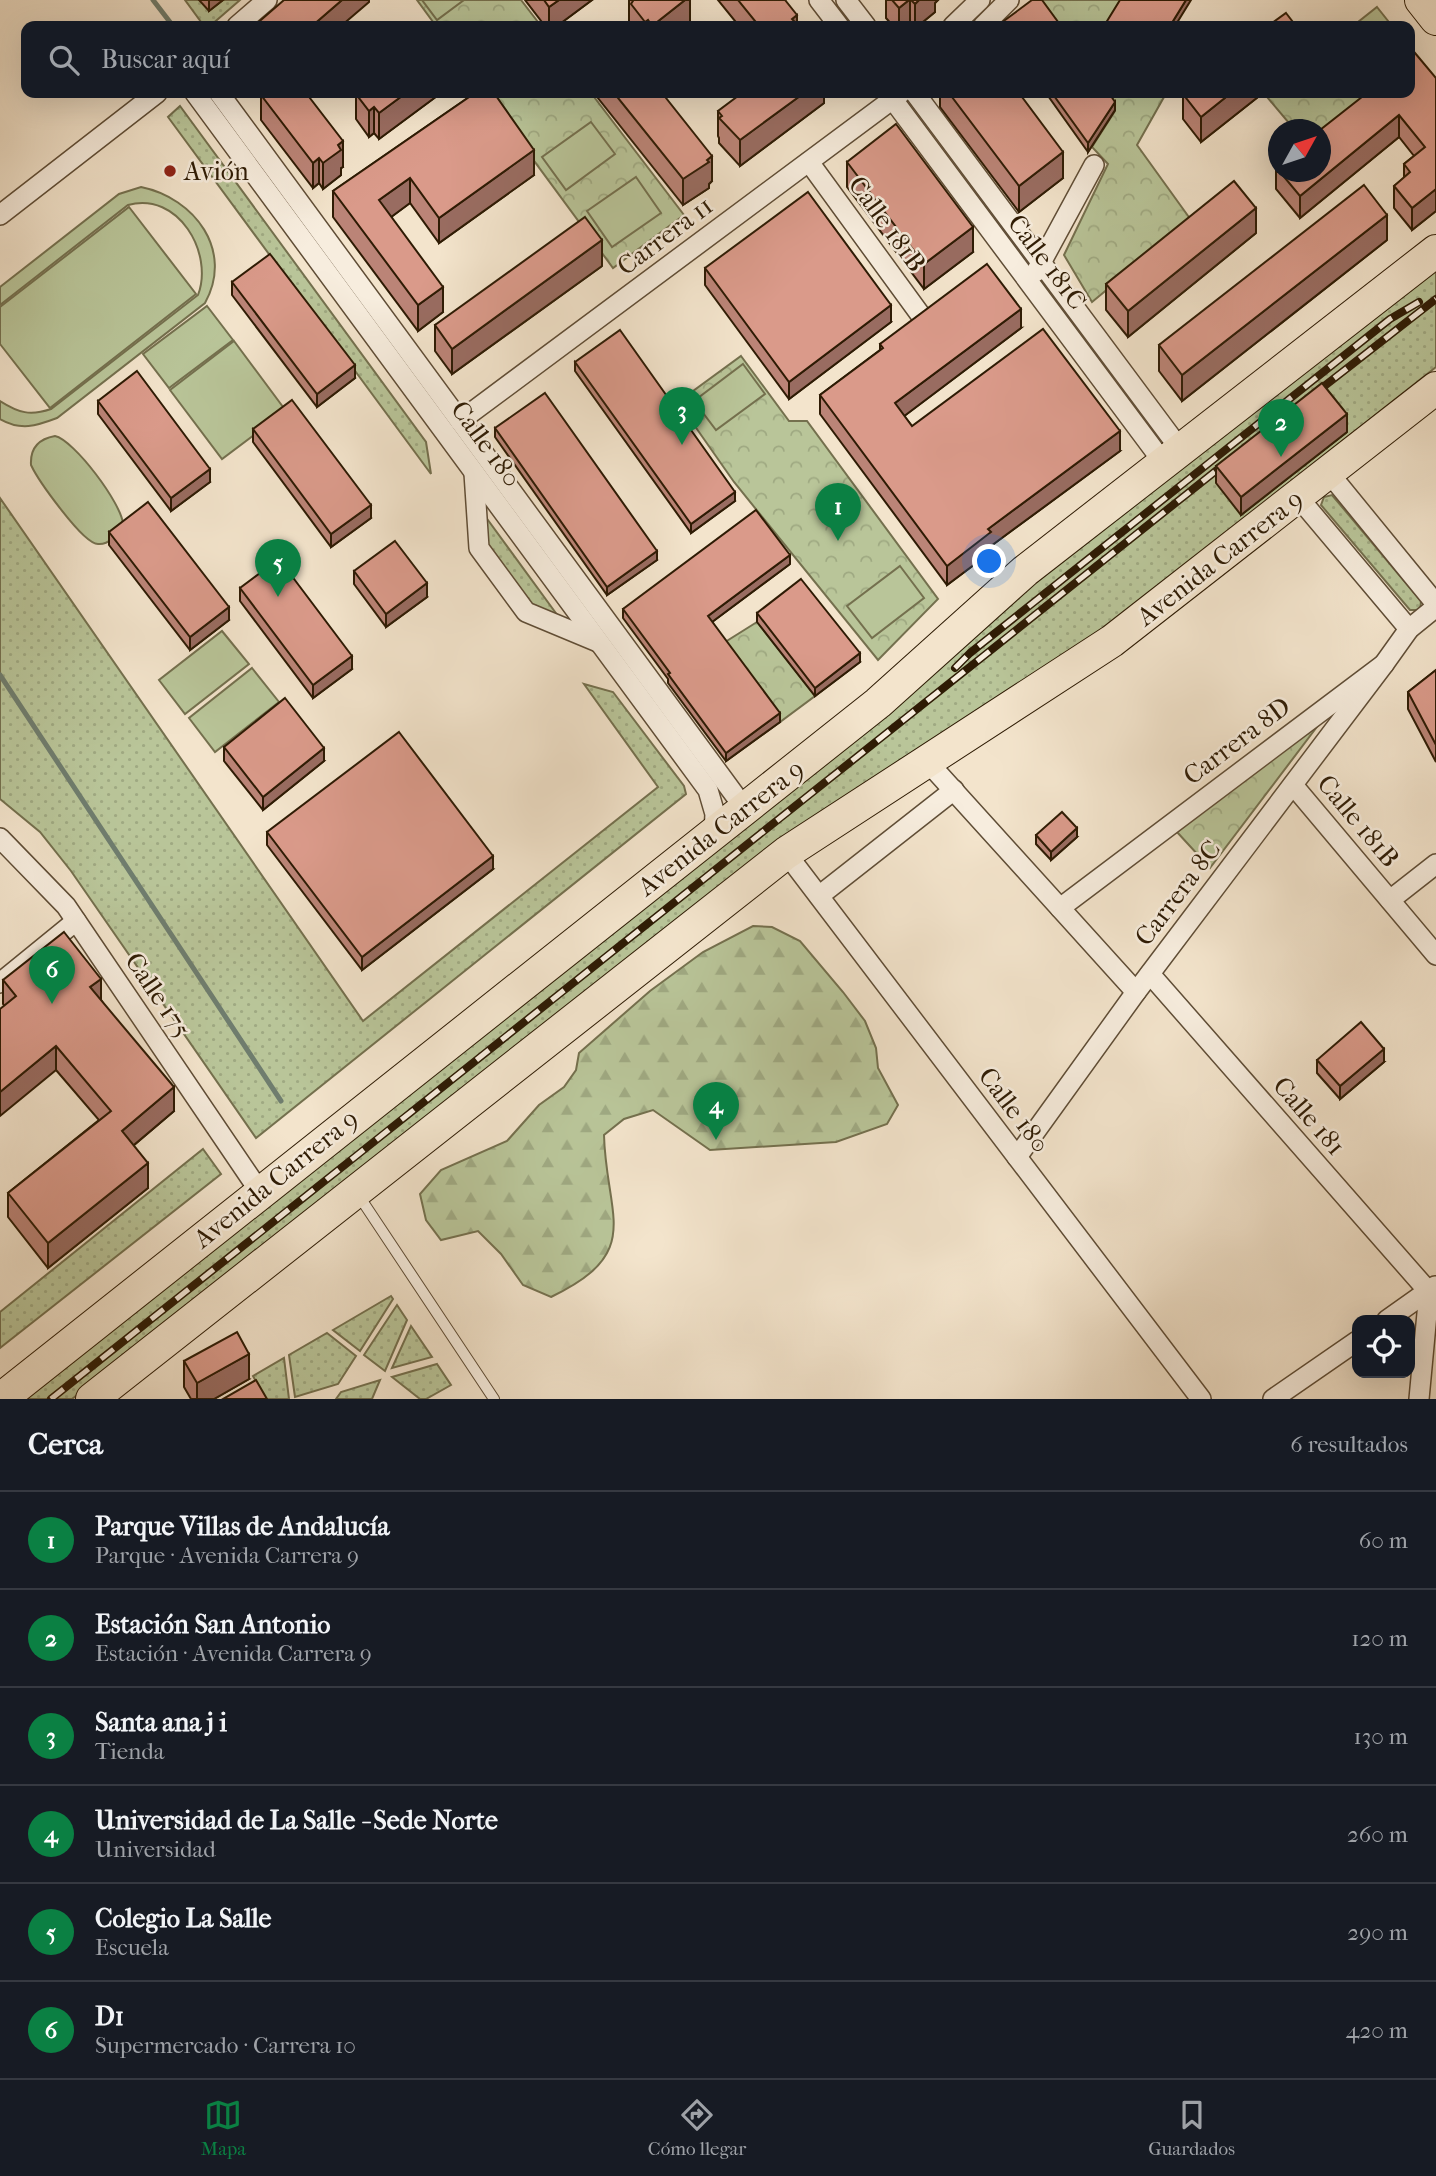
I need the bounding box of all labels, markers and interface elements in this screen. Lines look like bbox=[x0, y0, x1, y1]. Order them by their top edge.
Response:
search box bbox=[21, 21, 1415, 98]
icon: search bbox=[45, 41, 83, 79]
text: Buscar aquí bbox=[101, 44, 230, 75]
north arrow bbox=[1268, 119, 1331, 182]
place label: Avión bbox=[183, 156, 249, 187]
marker: Avión bbox=[162, 163, 178, 179]
street label: Calle 181B bbox=[842, 170, 932, 278]
street label: Carrera 11 bbox=[611, 190, 719, 282]
street label: Calle 181C bbox=[1001, 208, 1093, 316]
pin: 3 bbox=[659, 387, 705, 445]
street label: Calle 180 bbox=[444, 395, 528, 493]
pin: 2 bbox=[1258, 399, 1304, 457]
pin: 1 bbox=[815, 483, 861, 541]
street label: Avenida Carrera 9 bbox=[1130, 483, 1309, 633]
pin: 5 bbox=[255, 539, 301, 597]
your location bbox=[972, 544, 1006, 578]
street label: Carrera 8D bbox=[1177, 691, 1297, 791]
street label: Avenida Carrera 9 bbox=[631, 753, 810, 903]
street label: Calle 181B bbox=[1311, 769, 1405, 873]
street label: Carrera 8C bbox=[1128, 834, 1228, 952]
pin: 6 bbox=[29, 946, 75, 1004]
street label: Calle 175 bbox=[119, 947, 197, 1043]
street label: Calle 180 bbox=[972, 1061, 1056, 1159]
street label: Calle 181 bbox=[1267, 1070, 1351, 1162]
pin: 4 bbox=[693, 1082, 739, 1140]
street label: Avenida Carrera 9 bbox=[187, 1103, 365, 1255]
map controls bbox=[1352, 1315, 1415, 1378]
button: locate bbox=[1352, 1315, 1415, 1378]
text: Cerca bbox=[28, 1427, 103, 1462]
text: 6 resultados bbox=[1290, 1431, 1408, 1458]
text: Parque Villas de Andalucía bbox=[95, 1511, 389, 1542]
text: 1 bbox=[47, 1527, 55, 1554]
text: 60 m bbox=[1359, 1527, 1408, 1554]
text: Parque · Avenida Carrera 9 bbox=[95, 1542, 359, 1569]
text: Estación San Antonio bbox=[95, 1609, 330, 1640]
text: 2 bbox=[45, 1625, 57, 1652]
text: 120 m bbox=[1351, 1625, 1408, 1652]
text: Estación · Avenida Carrera 9 bbox=[95, 1640, 372, 1667]
text: Santa ana j i bbox=[95, 1707, 227, 1738]
text: 3 bbox=[46, 1723, 56, 1750]
text: 130 m bbox=[1354, 1723, 1408, 1750]
text: Tienda bbox=[95, 1738, 164, 1765]
text: Universidad de La Salle - Sede Norte bbox=[95, 1805, 498, 1836]
text: 4 bbox=[44, 1821, 58, 1848]
text: 260 m bbox=[1347, 1821, 1408, 1848]
text: Universidad bbox=[95, 1836, 216, 1863]
text: Colegio La Salle bbox=[95, 1903, 271, 1934]
text: 5 bbox=[46, 1919, 56, 1946]
text: 290 m bbox=[1347, 1919, 1408, 1946]
text: Escuela bbox=[95, 1934, 169, 1961]
text: D1 bbox=[95, 2001, 124, 2032]
text: 6 bbox=[45, 2017, 57, 2044]
text: 420 m bbox=[1346, 2017, 1408, 2044]
text: Supermercado · Carrera 10 bbox=[95, 2032, 356, 2059]
tab: Mapa bbox=[201, 2096, 246, 2160]
tab: Cómo llegar bbox=[648, 2096, 746, 2160]
tab: Guardados bbox=[1148, 2096, 1235, 2160]

